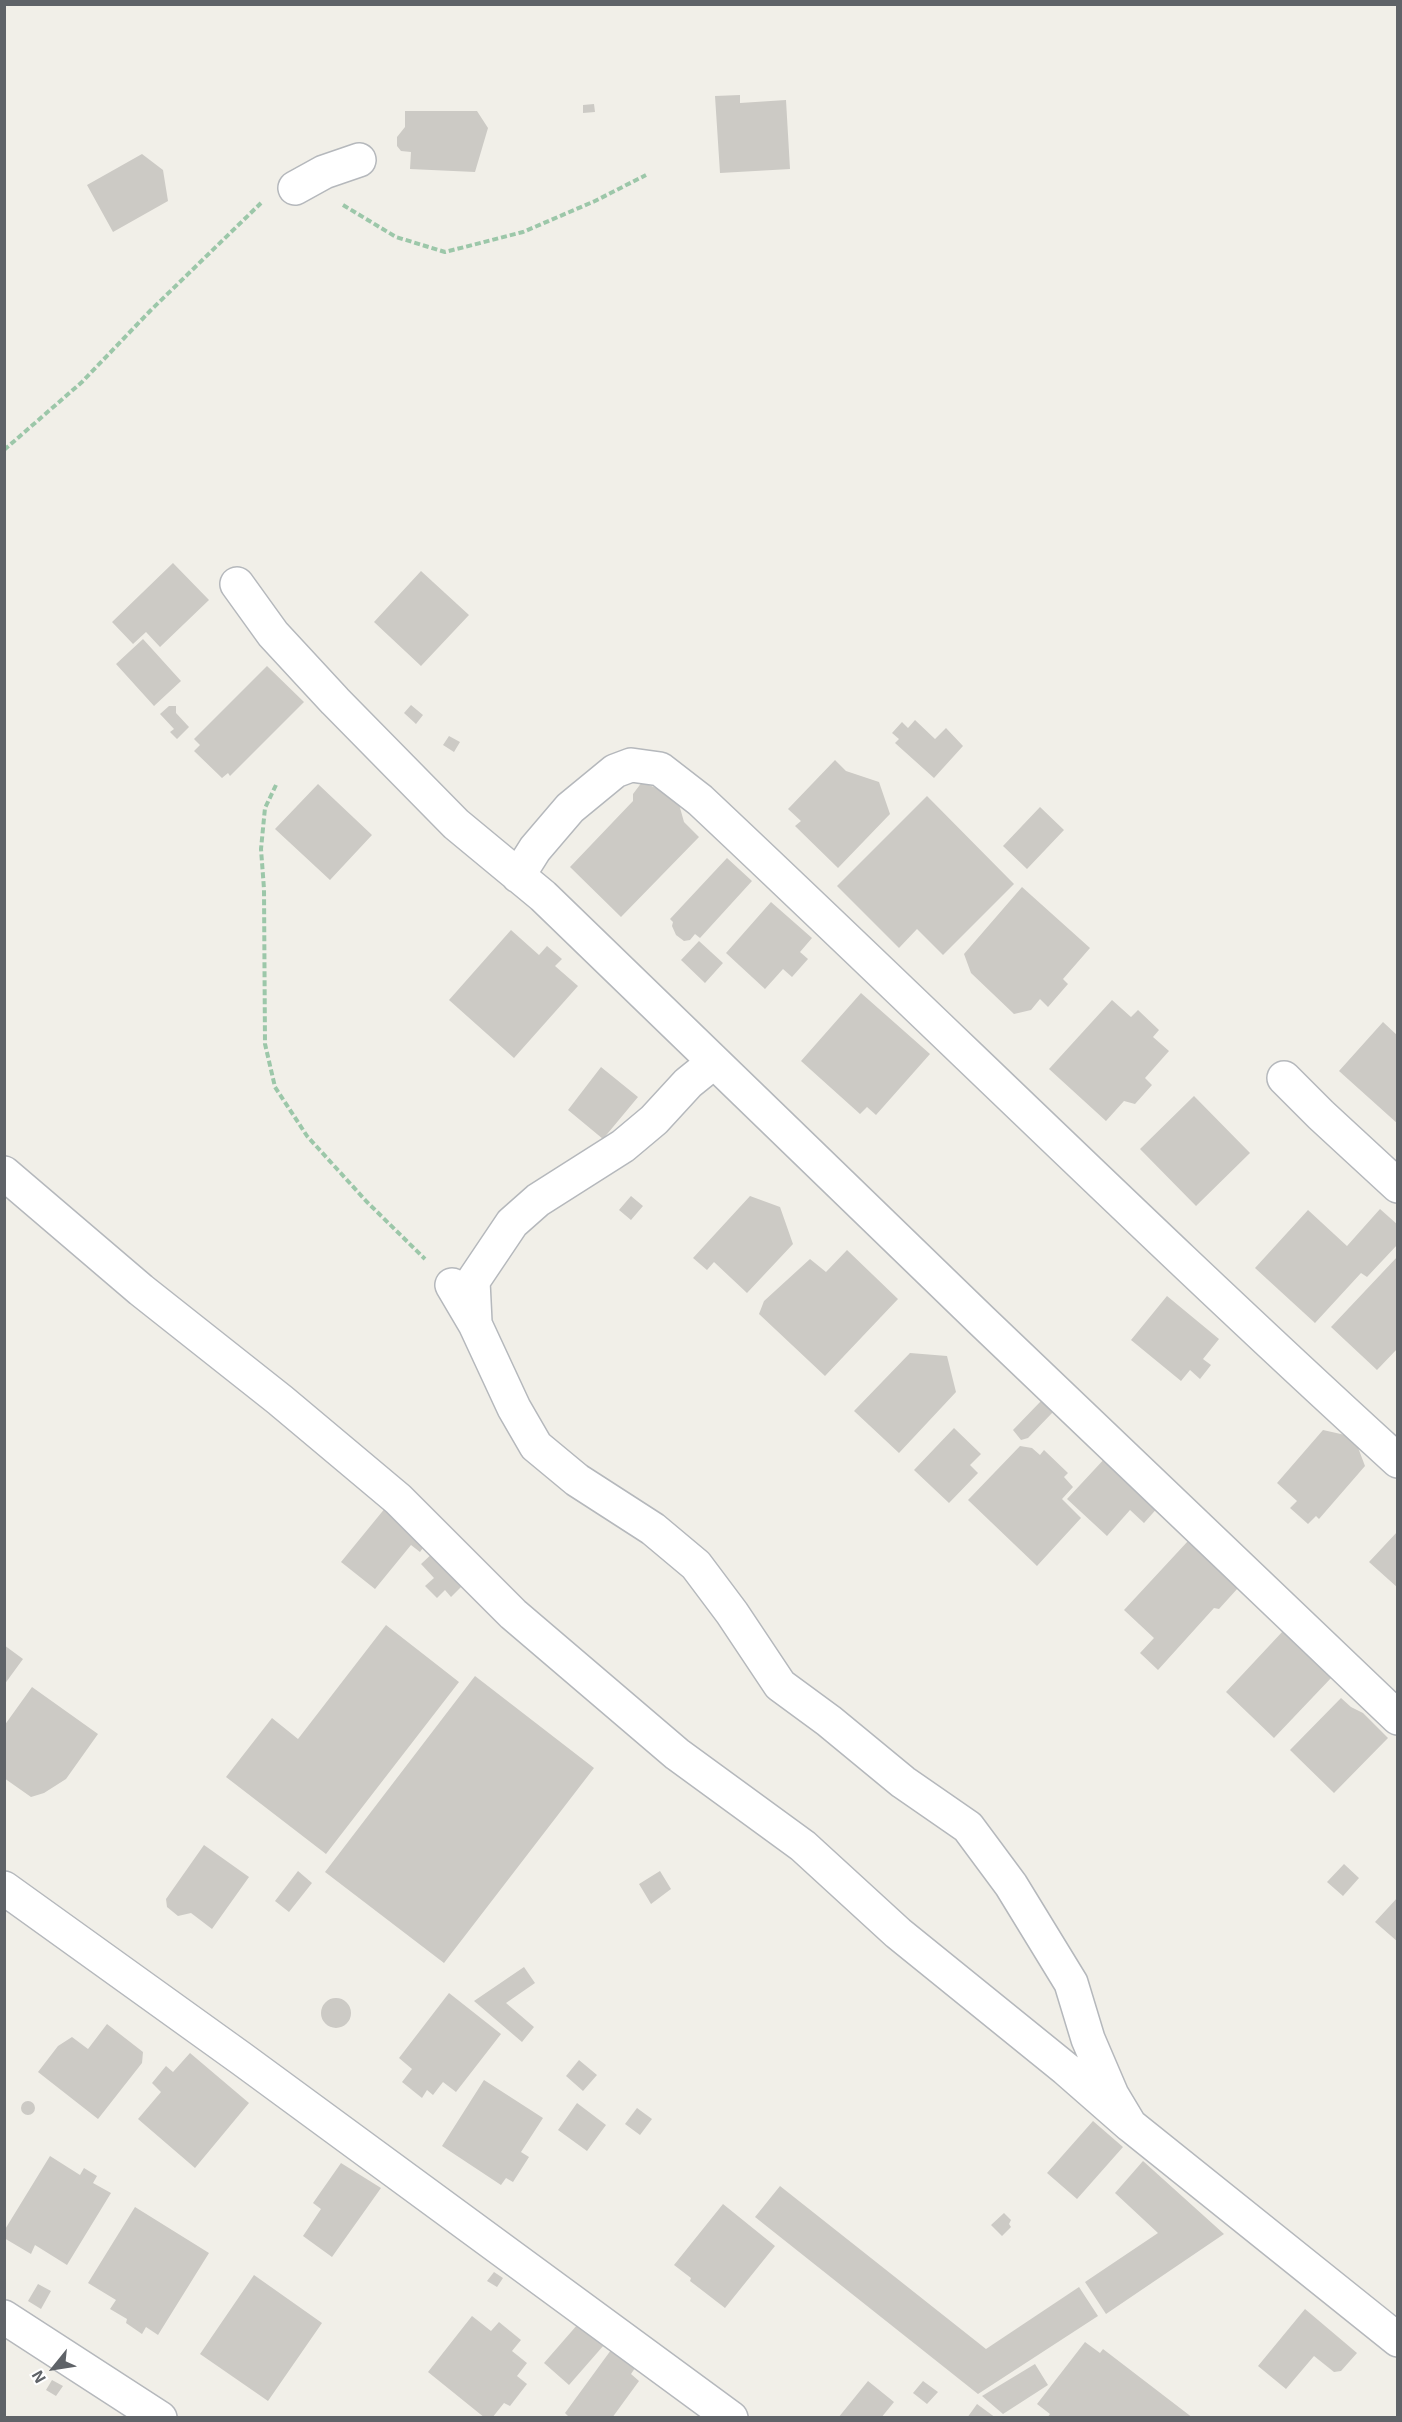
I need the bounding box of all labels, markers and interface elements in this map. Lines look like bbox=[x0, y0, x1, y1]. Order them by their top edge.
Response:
north arrow bbox=[24, 2338, 84, 2398]
text: N bbox=[27, 2367, 49, 2387]

